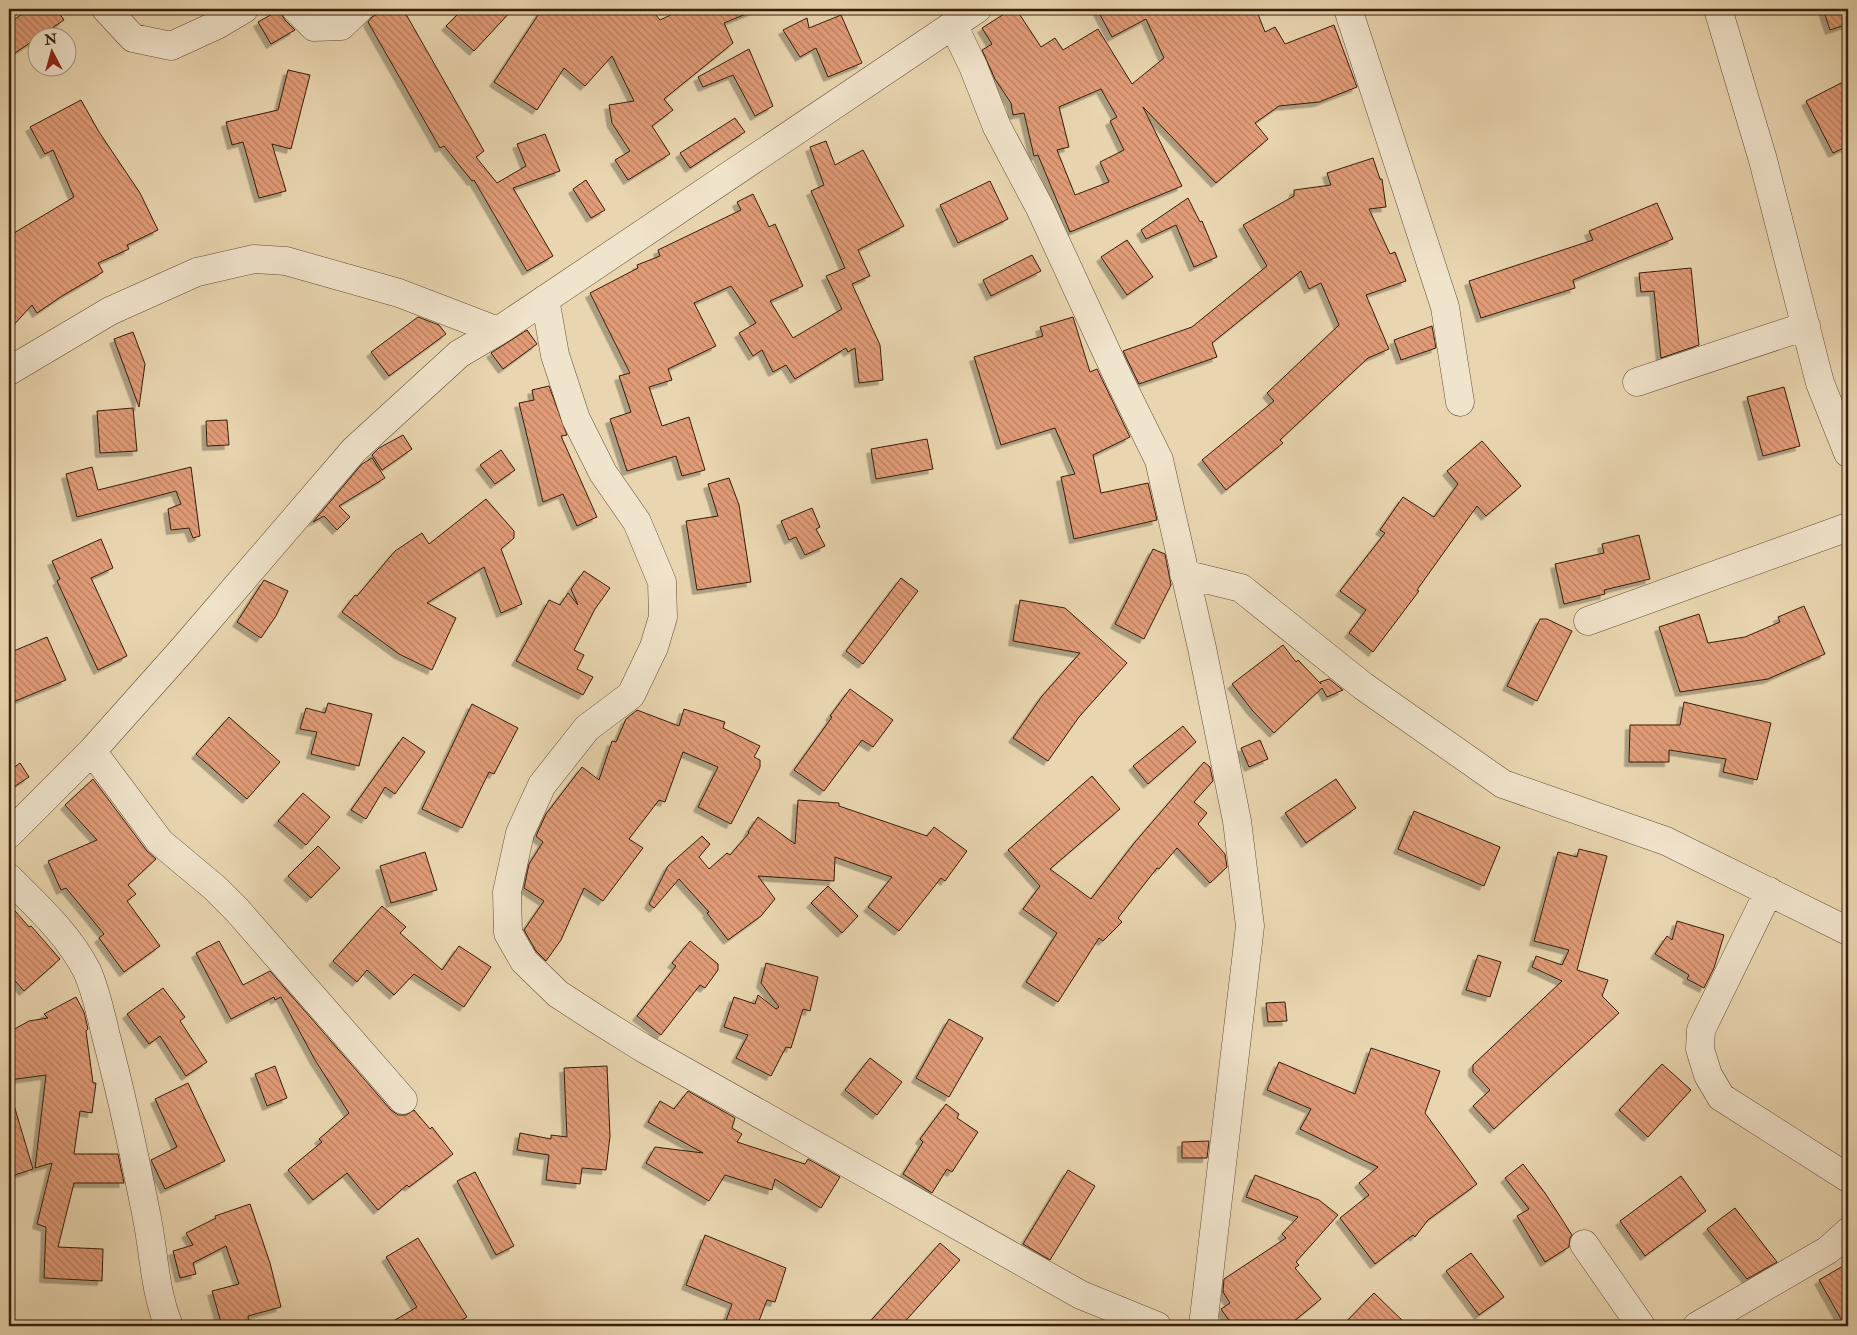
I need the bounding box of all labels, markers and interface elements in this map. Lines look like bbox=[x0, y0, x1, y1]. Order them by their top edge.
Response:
north arrow bbox=[28, 28, 78, 78]
text: N bbox=[43, 30, 58, 49]

